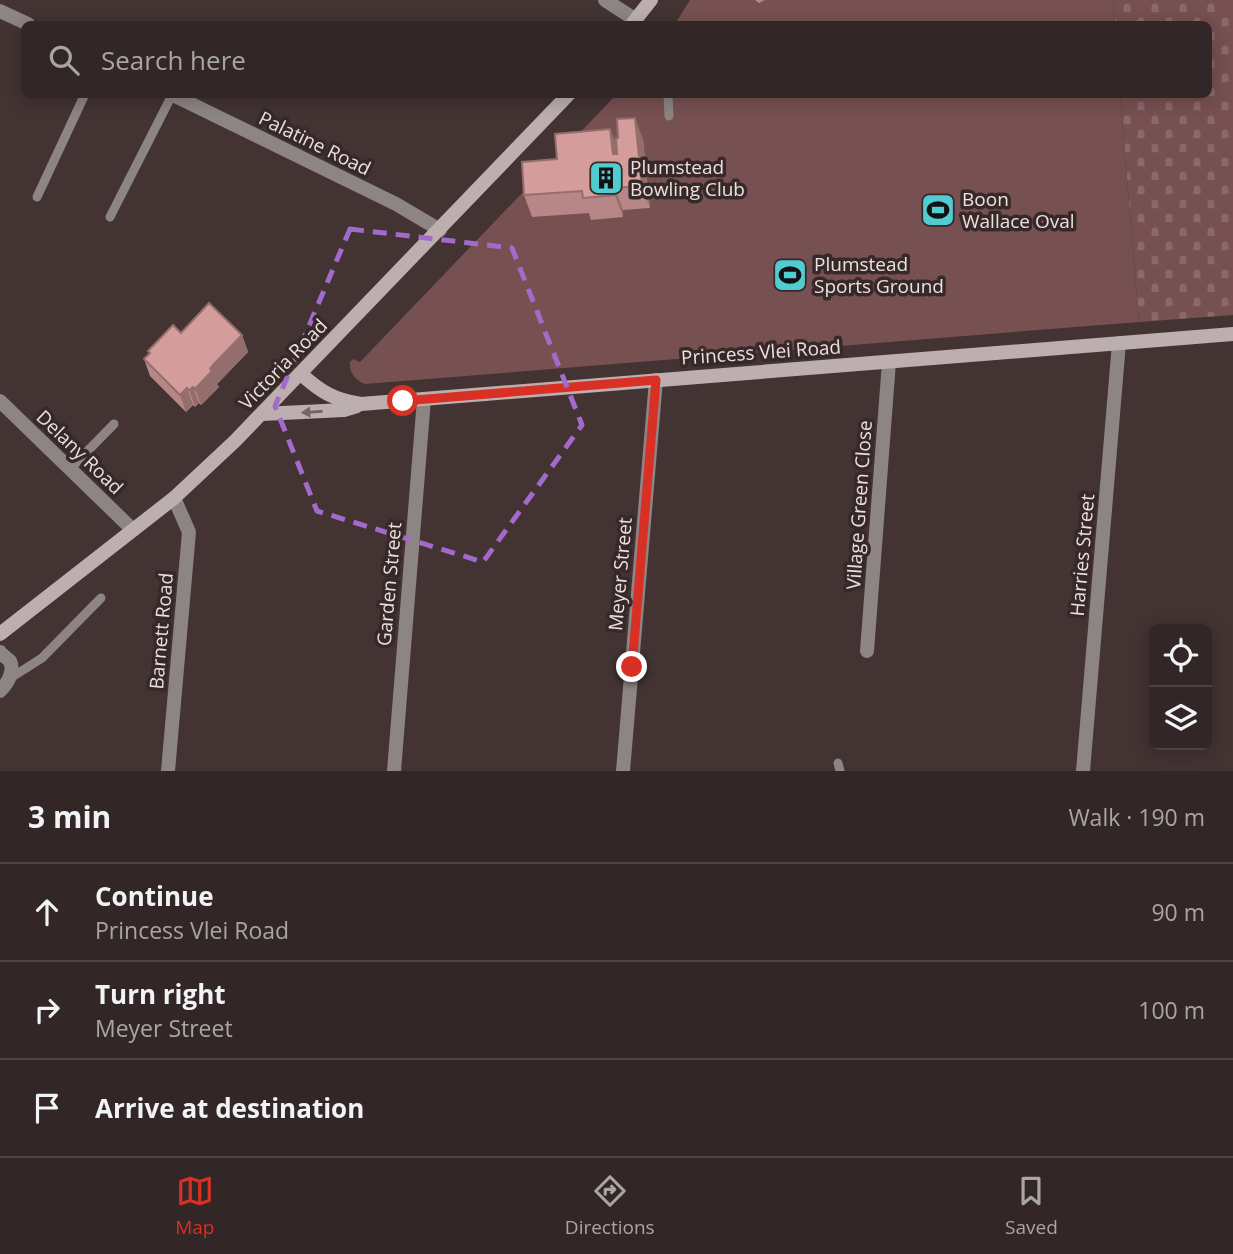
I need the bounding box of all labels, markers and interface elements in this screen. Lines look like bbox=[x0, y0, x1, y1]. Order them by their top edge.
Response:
search box bbox=[21, 21, 1212, 98]
icon: search bbox=[45, 41, 83, 79]
text: Search here bbox=[101, 42, 246, 78]
street label: Palatine Road bbox=[255, 105, 375, 181]
place label: Plumstead Bowling Club bbox=[630, 154, 745, 202]
building icon: Plumstead Bowling Club bbox=[587, 159, 625, 197]
place label: Boon Wallace Oval bbox=[962, 186, 1075, 234]
sports icon: Boon Wallace Oval bbox=[919, 191, 957, 229]
place label: Plumstead Sports Ground bbox=[814, 251, 944, 299]
sports icon: Plumstead Sports Ground bbox=[771, 256, 809, 294]
street label: Victoria Road bbox=[233, 313, 333, 415]
street label: Princess Vlei Road bbox=[680, 333, 842, 371]
route start bbox=[387, 385, 418, 416]
street label: Delany Road bbox=[31, 404, 129, 500]
one-way arrow bbox=[301, 407, 323, 418]
street label: Village Green Close bbox=[840, 419, 878, 591]
street label: Harries Street bbox=[1064, 493, 1100, 617]
street label: Meyer Street bbox=[602, 516, 638, 632]
street label: Garden Street bbox=[371, 521, 407, 647]
street label: Barnett Road bbox=[143, 572, 179, 690]
map controls bbox=[1149, 624, 1212, 750]
button: locate bbox=[1149, 624, 1212, 687]
route end bbox=[616, 651, 647, 682]
button: layers bbox=[1149, 687, 1212, 750]
text: 3 min bbox=[28, 796, 111, 837]
text: Walk · 190 m bbox=[1068, 801, 1205, 833]
text: Continue bbox=[95, 878, 214, 914]
icon: ahead bbox=[28, 893, 66, 931]
text: 90 m bbox=[1151, 896, 1205, 928]
text: Princess Vlei Road bbox=[95, 914, 289, 946]
text: Turn right bbox=[95, 976, 226, 1012]
icon: right bbox=[28, 991, 66, 1029]
text: 100 m bbox=[1138, 994, 1205, 1026]
text: Meyer Street bbox=[95, 1012, 233, 1044]
icon: arrive bbox=[28, 1089, 66, 1127]
text: Arrive at destination bbox=[95, 1090, 364, 1126]
tab: Map bbox=[175, 1172, 214, 1240]
tab: Directions bbox=[565, 1172, 655, 1240]
tab: Saved bbox=[1005, 1172, 1058, 1240]

